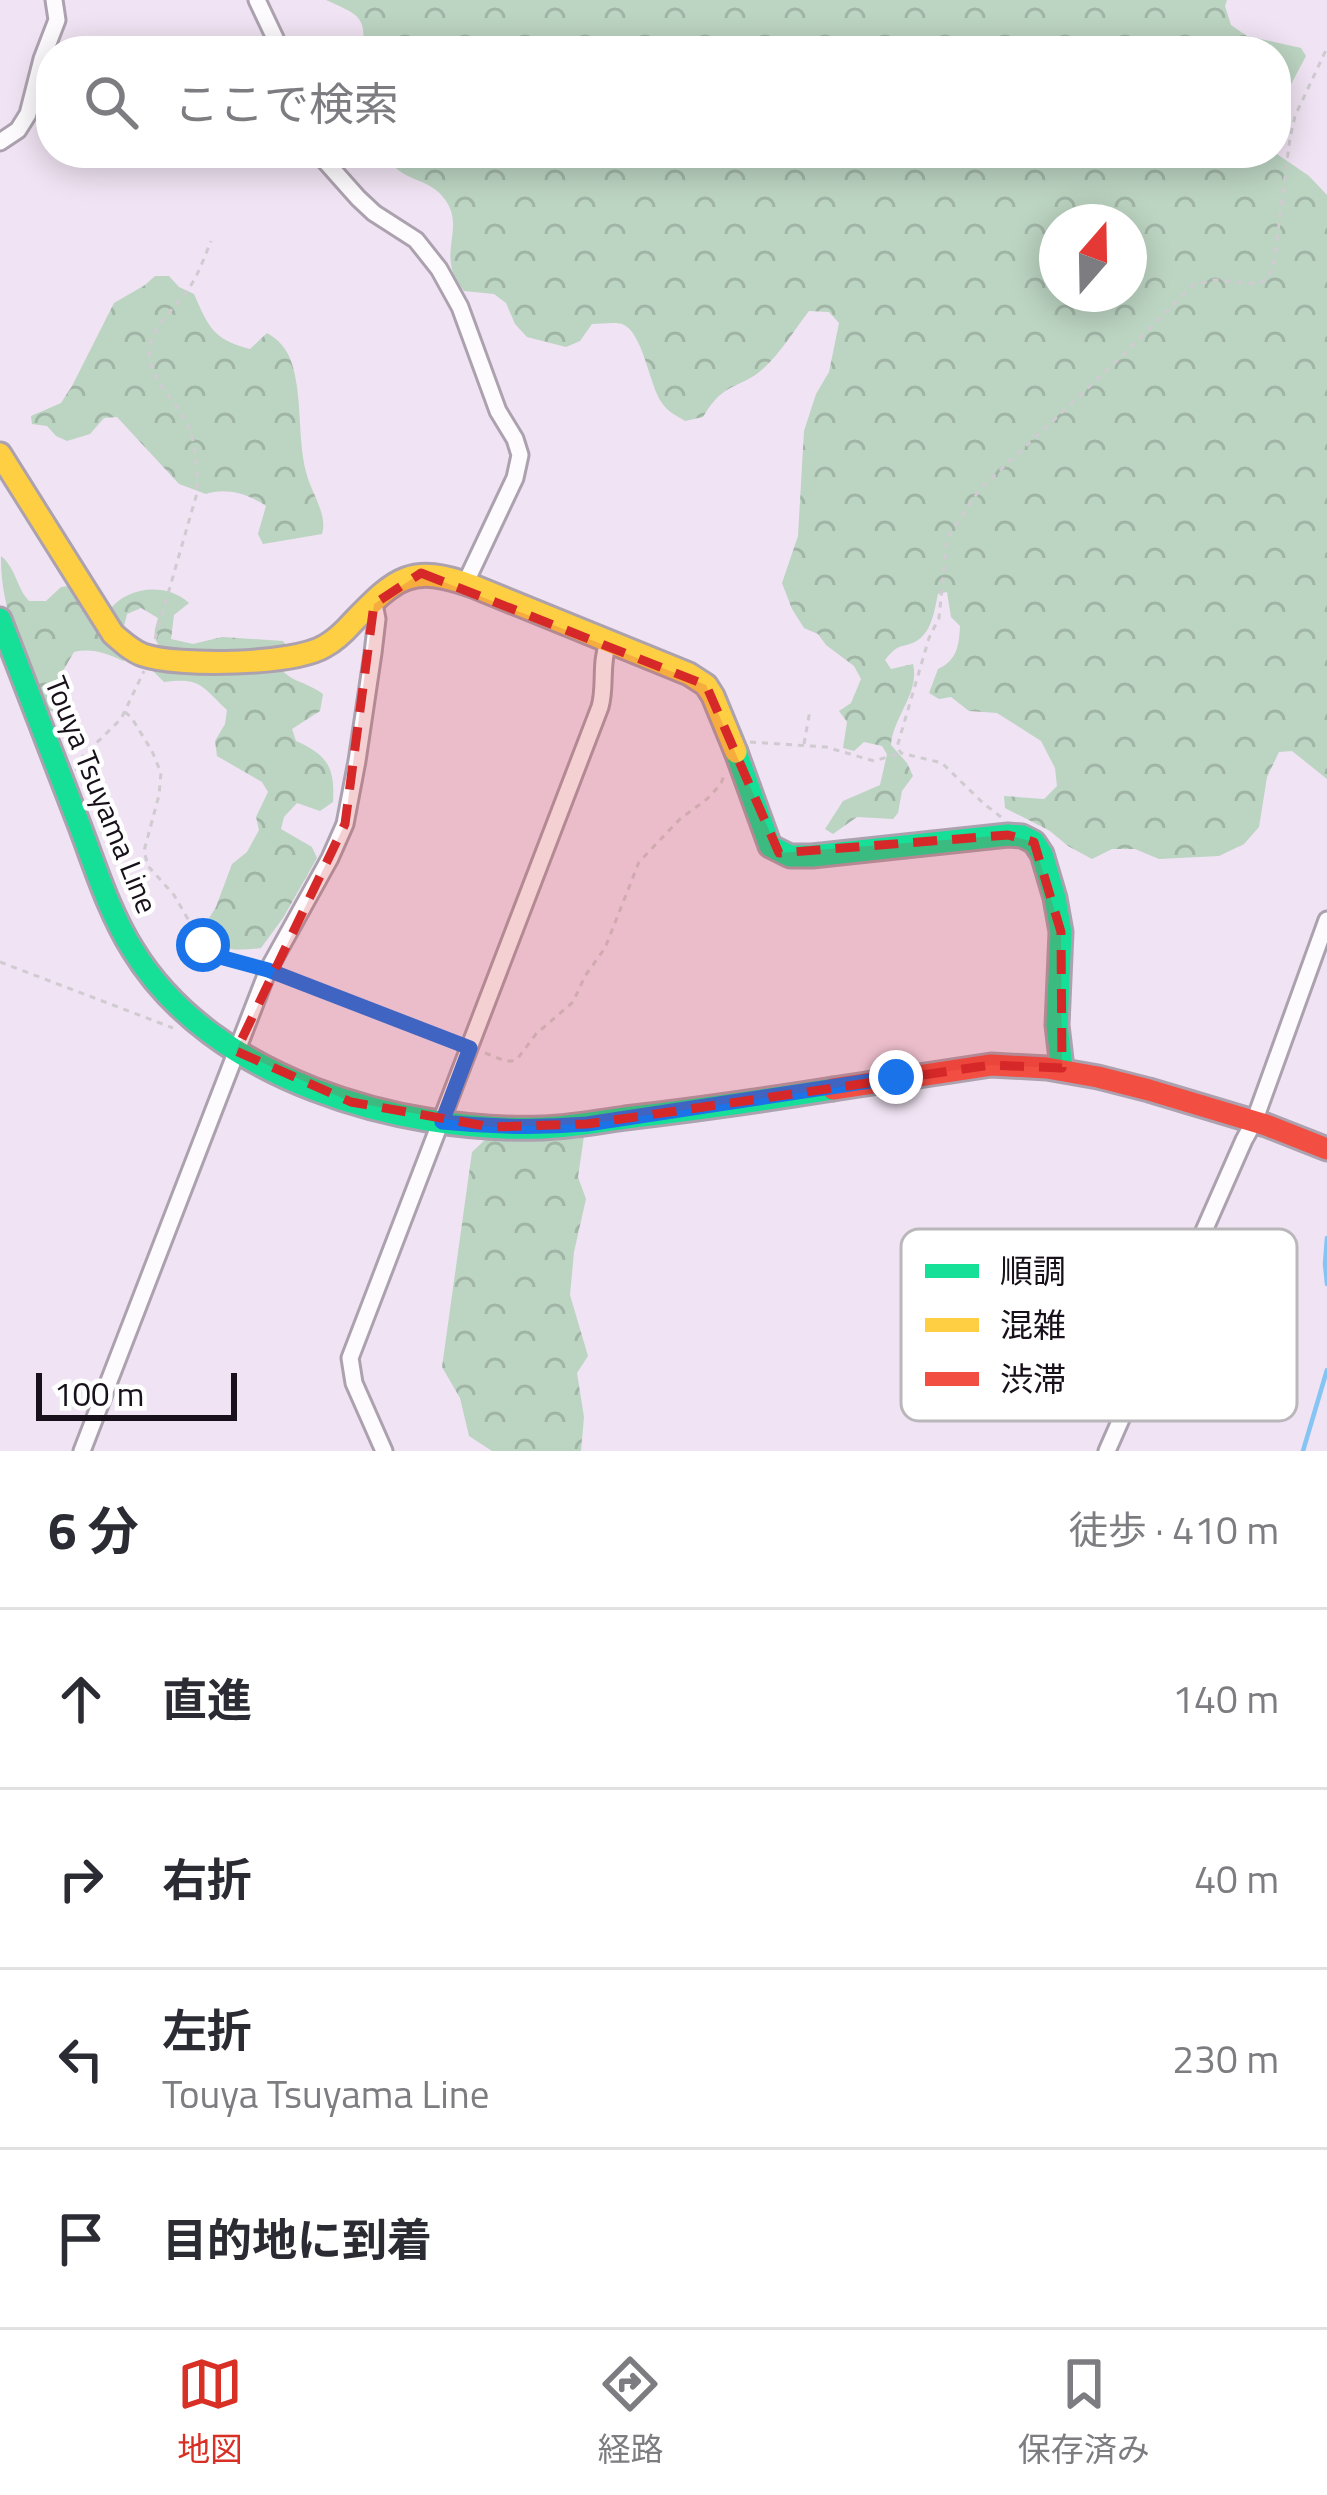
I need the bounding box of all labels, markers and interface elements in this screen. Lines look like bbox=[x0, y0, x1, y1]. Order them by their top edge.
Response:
search box bbox=[36, 36, 1291, 168]
icon: search bbox=[78, 69, 144, 135]
text: ここで検索 bbox=[174, 69, 399, 137]
north arrow bbox=[1039, 204, 1147, 312]
street label: Touya Tsuyama Line bbox=[33, 669, 170, 920]
route start bbox=[176, 918, 230, 972]
route end bbox=[869, 1050, 923, 1104]
legend bbox=[901, 1229, 1297, 1421]
text: 順調 bbox=[1000, 1246, 1066, 1296]
text: 混雑 bbox=[1000, 1300, 1066, 1350]
text: 渋滞 bbox=[1000, 1354, 1066, 1404]
scale bar bbox=[36, 1367, 237, 1420]
text: 100 m bbox=[54, 1369, 144, 1419]
text: 6 分 bbox=[48, 1491, 139, 1569]
text: 徒歩 · 410 m bbox=[1069, 1500, 1279, 1559]
text: 直進 bbox=[162, 1665, 252, 1733]
icon: ahead bbox=[48, 1666, 114, 1732]
text: 140 m bbox=[1172, 1669, 1279, 1728]
text: 右折 bbox=[162, 1845, 252, 1913]
icon: right bbox=[48, 1846, 114, 1912]
text: 40 m bbox=[1194, 1849, 1279, 1908]
text: 左折 bbox=[162, 1996, 252, 2064]
icon: left bbox=[48, 2026, 114, 2092]
text: 230 m bbox=[1172, 2029, 1279, 2088]
text: Touya Tsuyama Line bbox=[162, 2064, 489, 2123]
text: 目的地に到着 bbox=[162, 2205, 432, 2273]
icon: arrive bbox=[48, 2206, 114, 2272]
tab: 地図 bbox=[177, 2351, 243, 2474]
tab: 経路 bbox=[597, 2351, 663, 2474]
tab: 保存済み bbox=[1018, 2351, 1150, 2474]

